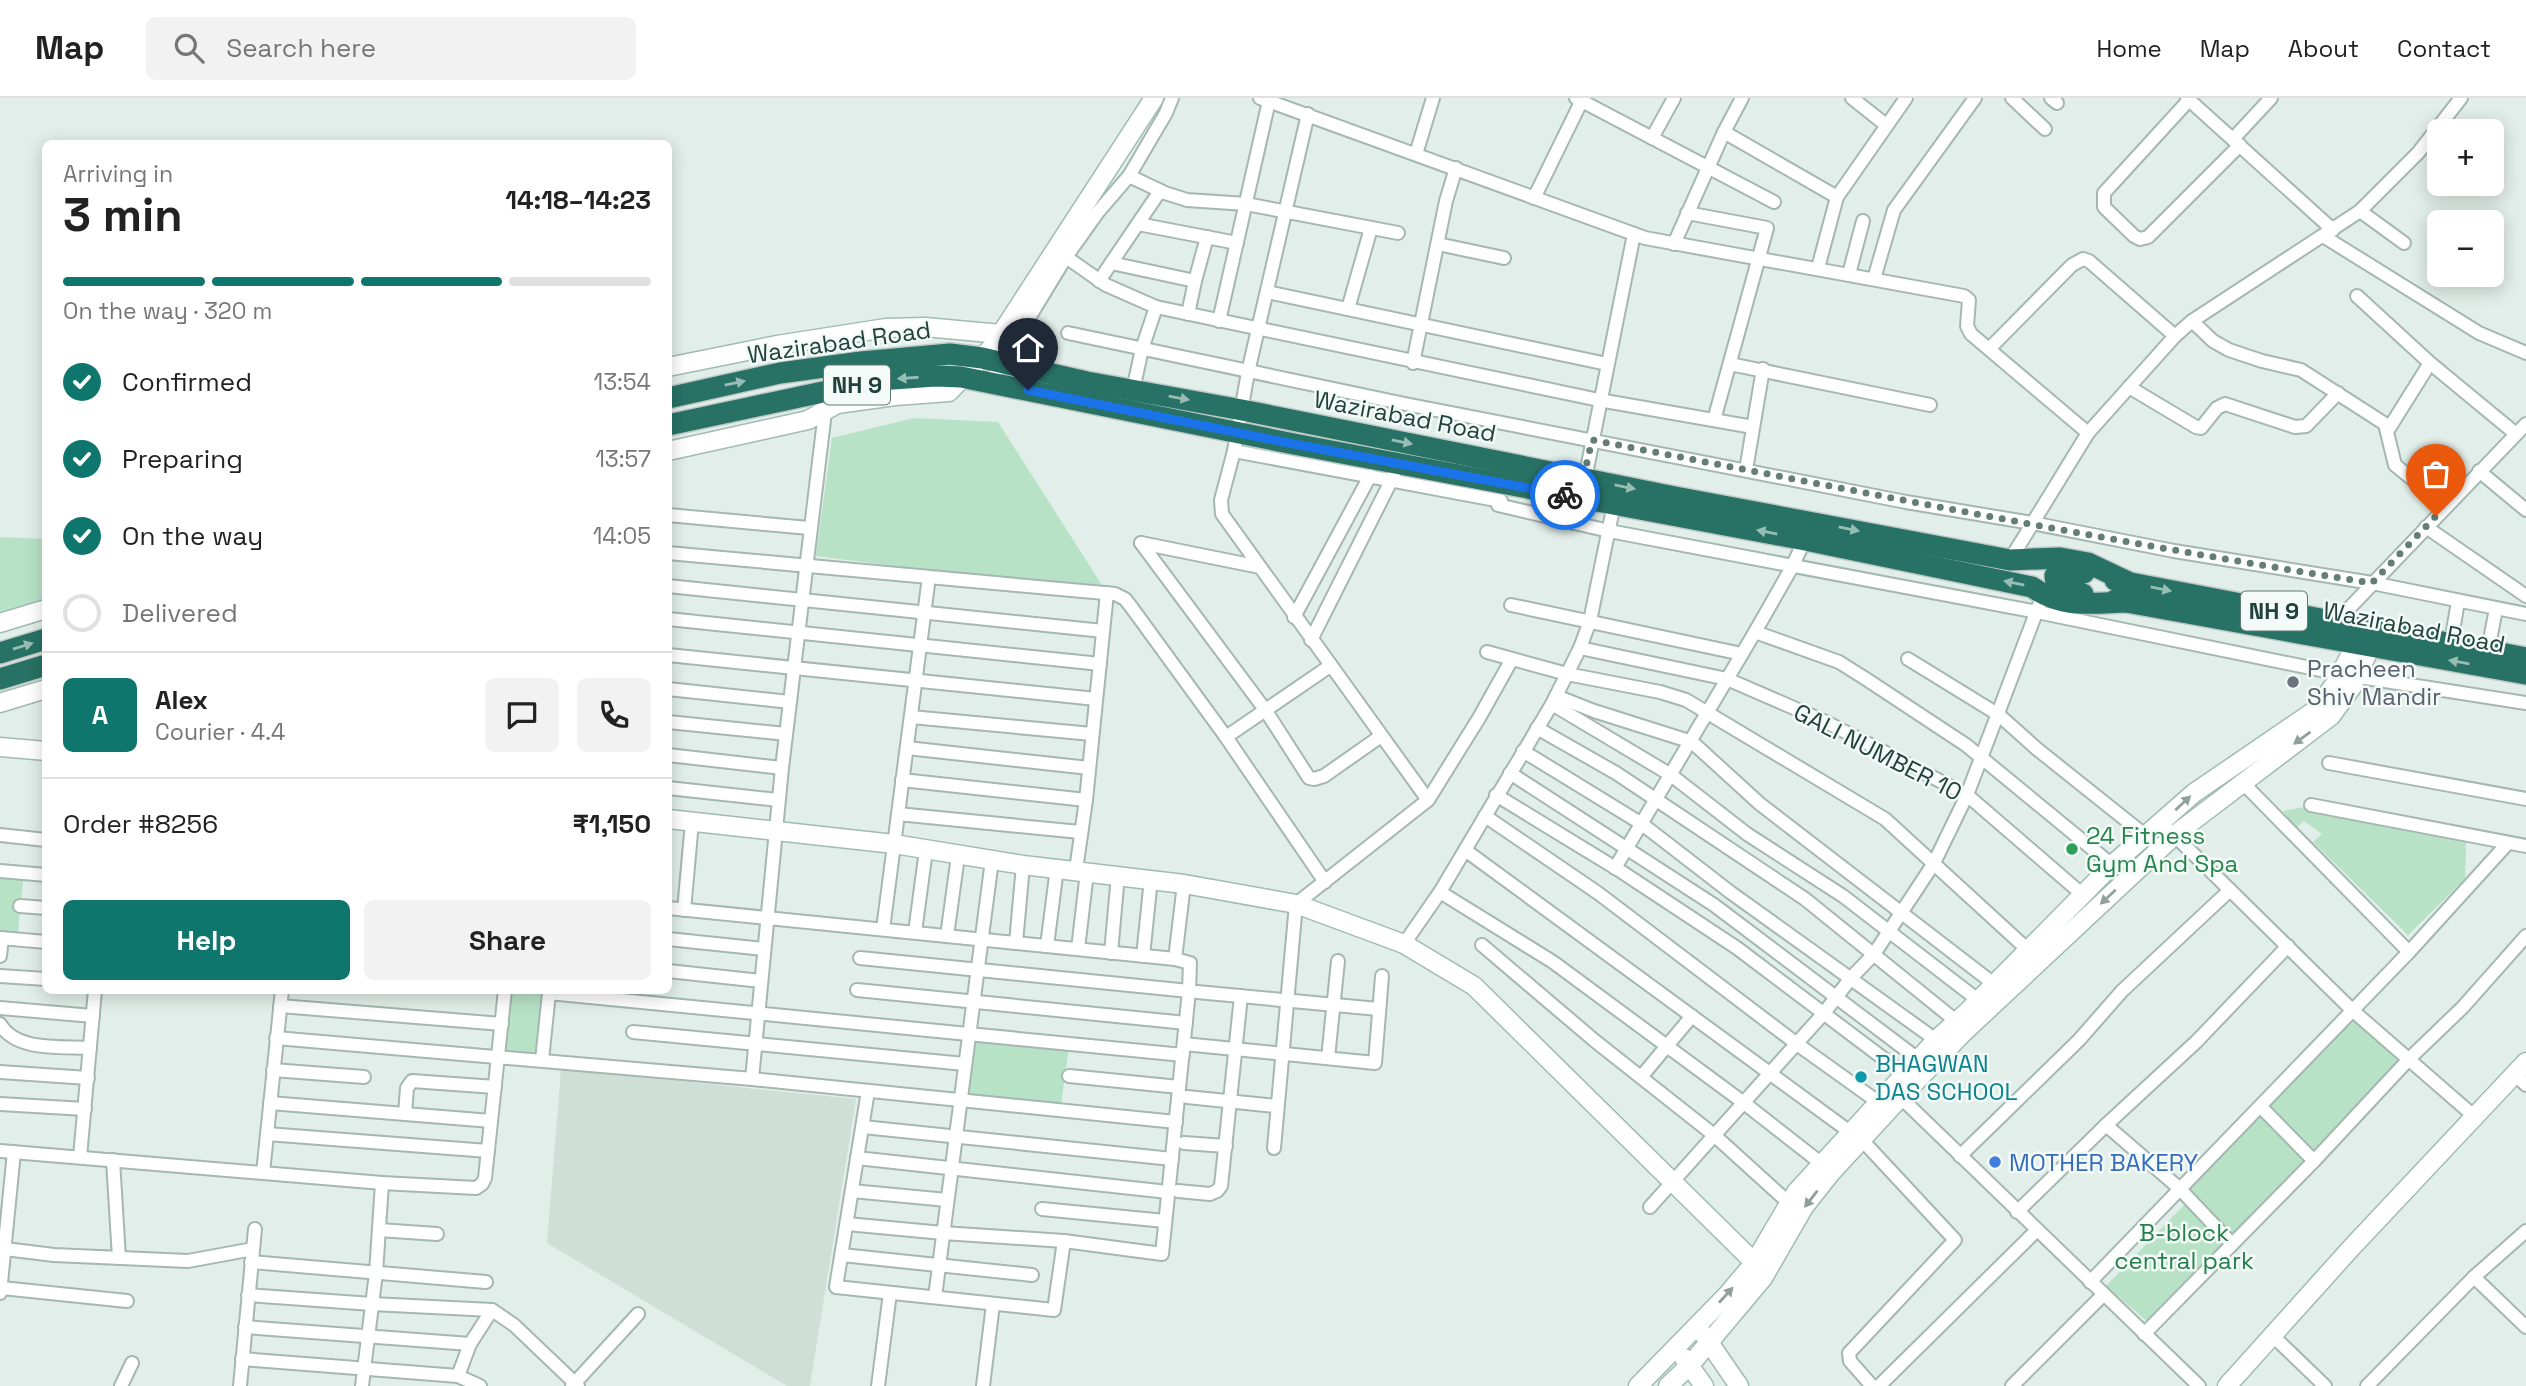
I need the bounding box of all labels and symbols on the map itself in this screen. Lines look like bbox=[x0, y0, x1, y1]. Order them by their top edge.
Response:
street label: Wazirabad Road bbox=[745, 314, 933, 370]
pin bbox=[998, 318, 1058, 390]
road number: NH 9 bbox=[824, 366, 890, 404]
one-way arrow bbox=[897, 373, 919, 384]
one-way arrow bbox=[724, 378, 746, 389]
street label: Wazirabad Road bbox=[1311, 383, 1499, 449]
one-way arrow bbox=[1168, 393, 1190, 404]
one-way arrow bbox=[1391, 436, 1413, 447]
pin bbox=[2406, 444, 2466, 516]
courier bbox=[1530, 460, 1600, 530]
one-way arrow bbox=[1614, 481, 1636, 492]
one-way arrow bbox=[1838, 524, 1860, 535]
one-way arrow bbox=[1756, 527, 1778, 538]
one-way arrow bbox=[2003, 578, 2025, 589]
one-way arrow bbox=[2150, 583, 2172, 594]
road number: NH 9 bbox=[2241, 592, 2307, 631]
street label: Wazirabad Road bbox=[2320, 594, 2508, 660]
one-way arrow bbox=[12, 641, 33, 651]
place label: Pracheen Shiv Mandir bbox=[2307, 653, 2441, 712]
one-way arrow bbox=[2448, 656, 2470, 667]
marker: Pracheen Shiv Mandir bbox=[2285, 674, 2301, 690]
street label: GALI NUMBER 10 bbox=[1789, 696, 1967, 808]
one-way arrow bbox=[2294, 730, 2312, 745]
one-way arrow bbox=[2174, 795, 2192, 811]
place label: 24 Fitness Gym And Spa bbox=[2086, 820, 2239, 879]
marker: 24 Fitness Gym And Spa bbox=[2064, 841, 2080, 857]
one-way arrow bbox=[2100, 889, 2117, 905]
place label: BHAGWAN DAS SCHOOL bbox=[1875, 1048, 2018, 1107]
marker: BHAGWAN DAS SCHOOL bbox=[1853, 1069, 1869, 1085]
place label: MOTHER BAKERY bbox=[2009, 1147, 2199, 1178]
marker: MOTHER BAKERY bbox=[1987, 1154, 2003, 1170]
one-way arrow bbox=[1803, 1189, 1818, 1207]
park label: B-block central park bbox=[2114, 1217, 2254, 1276]
one-way arrow bbox=[1718, 1287, 1733, 1304]

